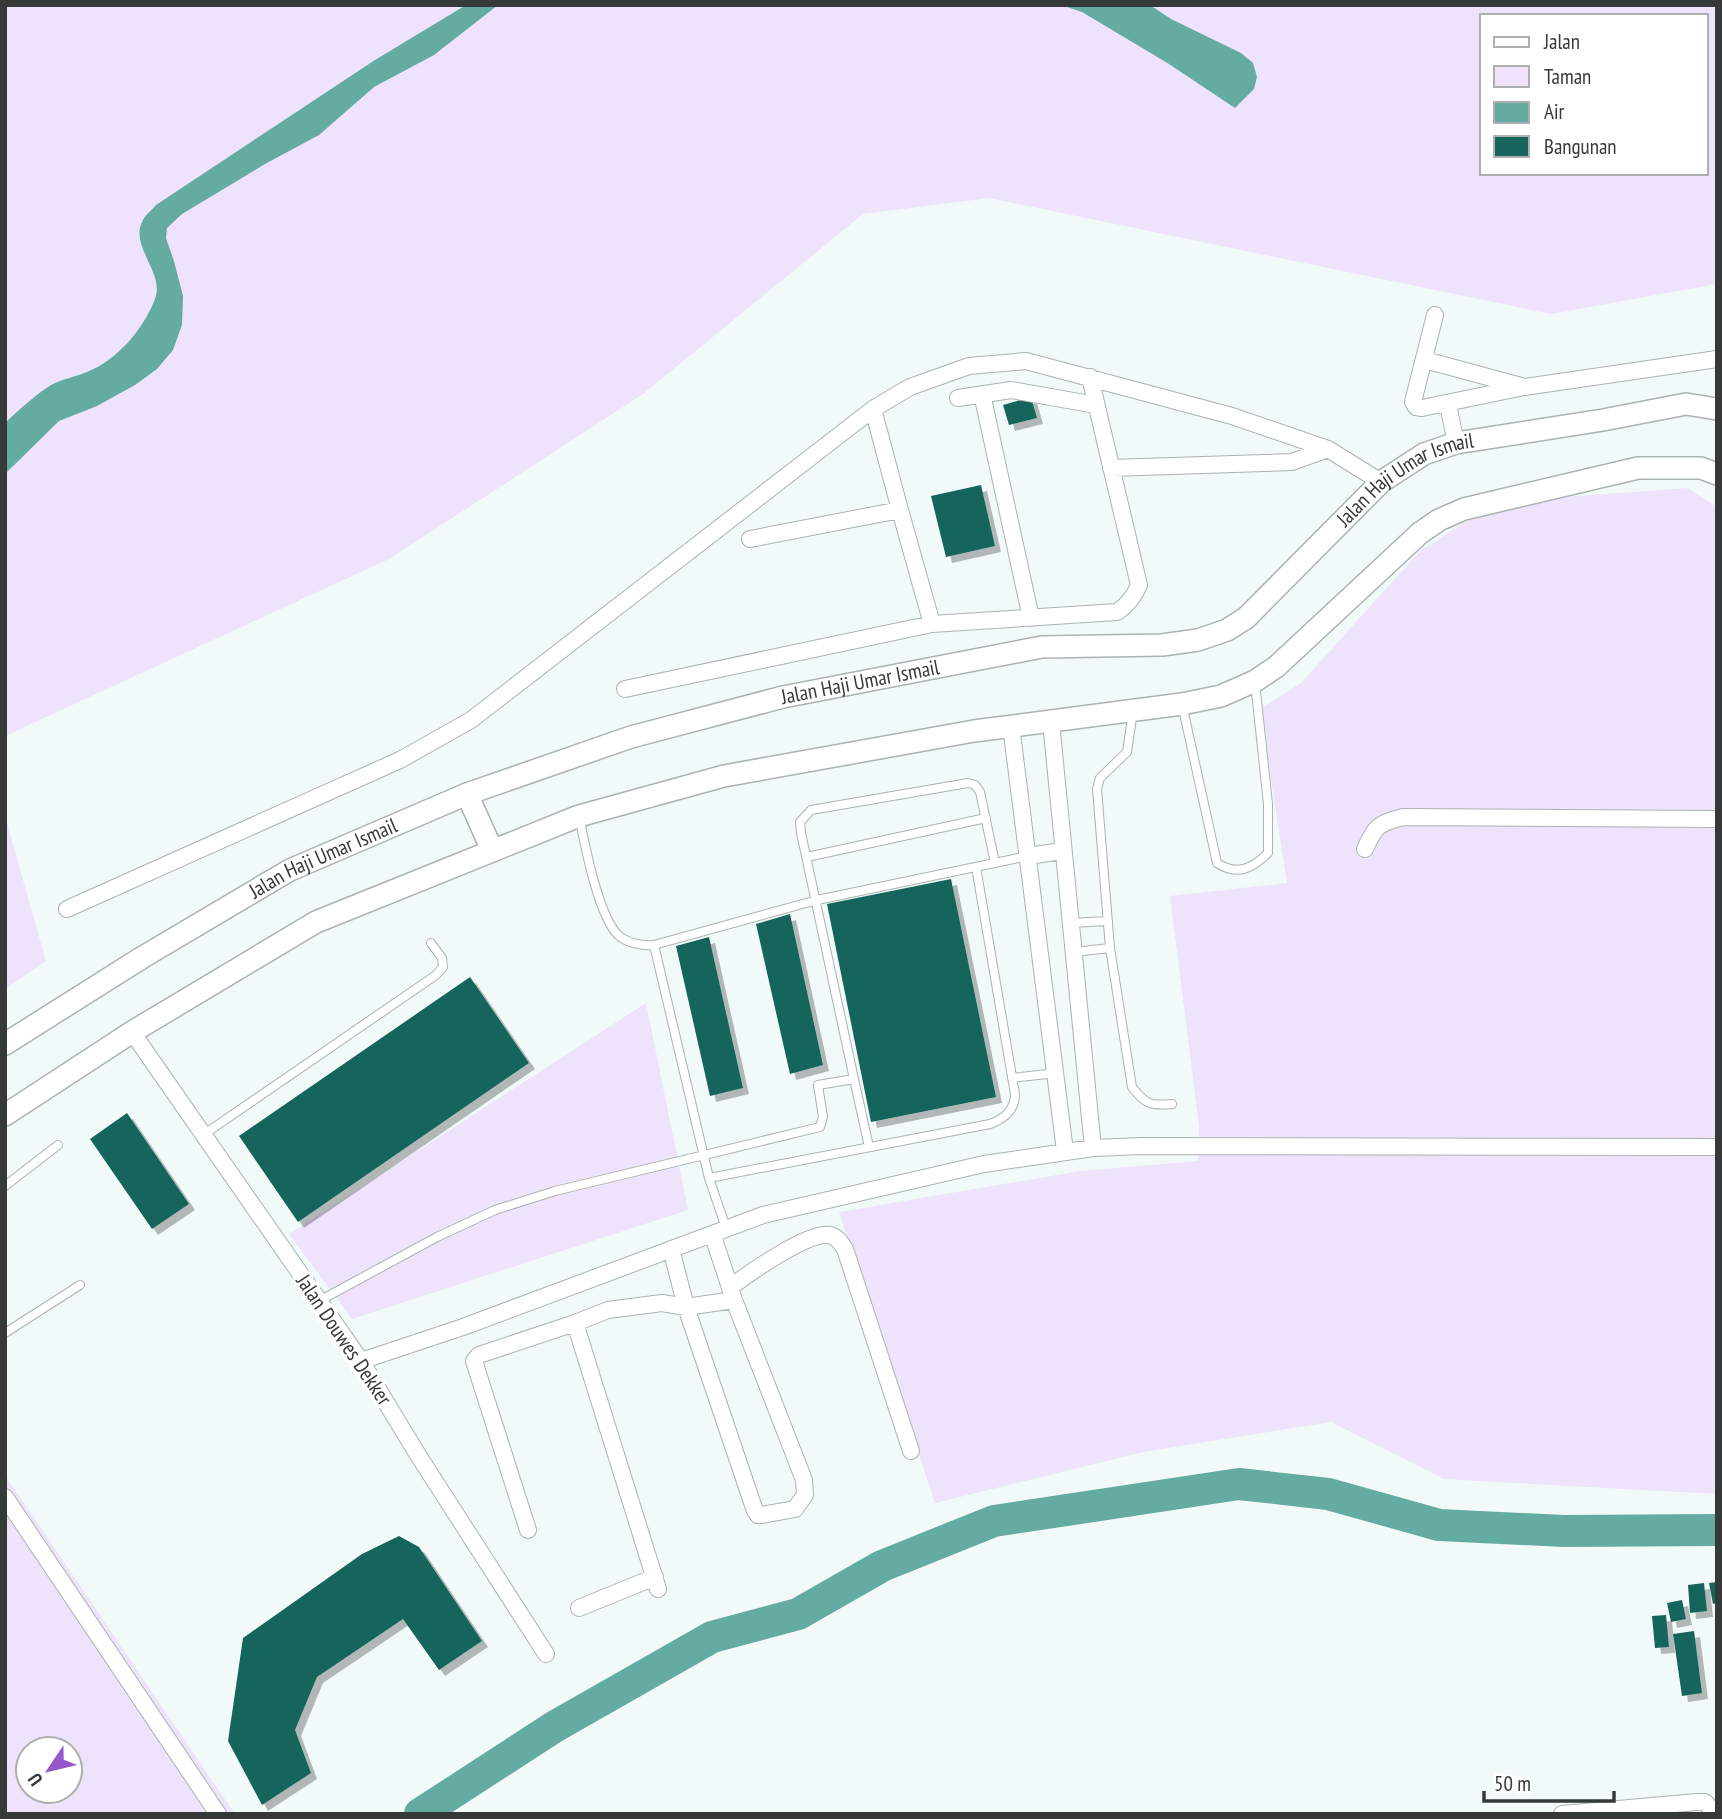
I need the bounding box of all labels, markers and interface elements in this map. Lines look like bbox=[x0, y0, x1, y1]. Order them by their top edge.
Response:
legend bbox=[1480, 14, 1708, 175]
text: Jalan bbox=[1543, 28, 1580, 55]
text: Taman bbox=[1544, 63, 1591, 90]
text: Air bbox=[1544, 98, 1564, 125]
text: Bangunan bbox=[1544, 133, 1617, 160]
street label: Jalan Haji Umar Ismail bbox=[1330, 426, 1476, 533]
street label: Jalan Haji Umar Ismail bbox=[778, 653, 942, 710]
street label: Jalan Haji Umar Ismail bbox=[243, 812, 401, 905]
street label: Jalan Douwes Dekker bbox=[290, 1268, 398, 1411]
north arrow bbox=[14, 1735, 84, 1805]
scale bar bbox=[1484, 1759, 1614, 1803]
text: U bbox=[22, 1769, 48, 1791]
text: 50 m bbox=[1494, 1770, 1531, 1797]

